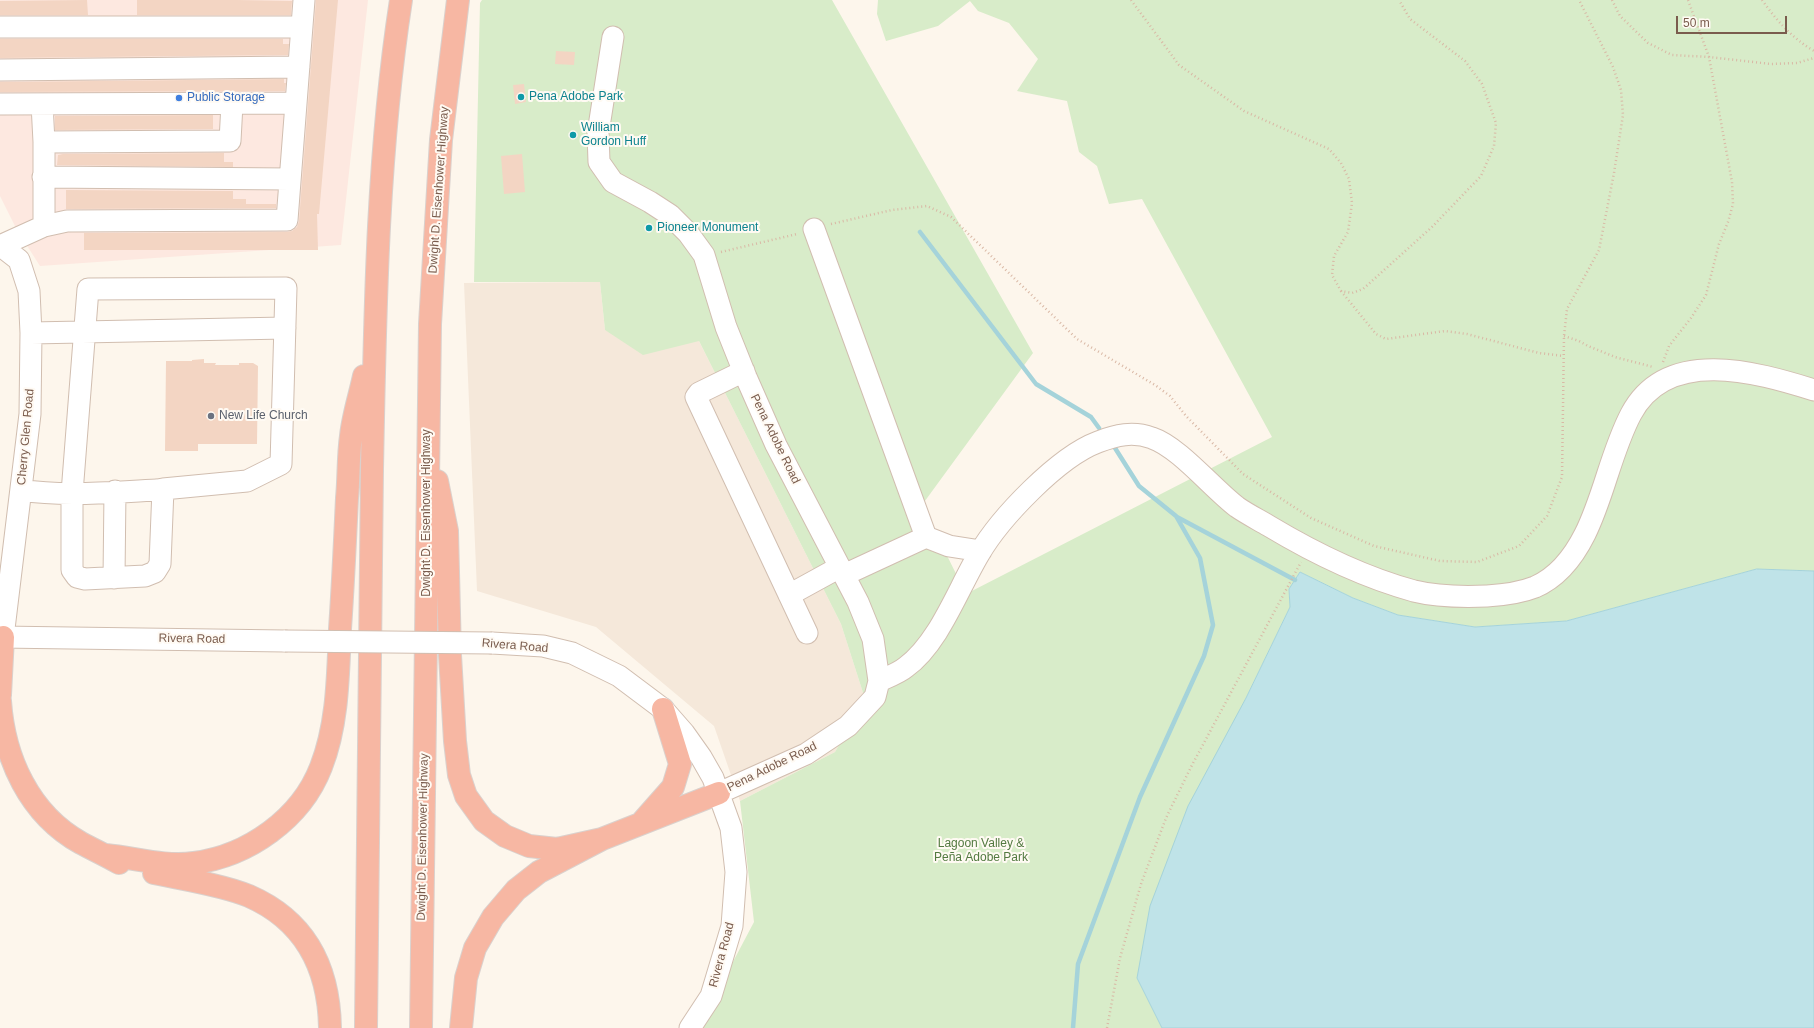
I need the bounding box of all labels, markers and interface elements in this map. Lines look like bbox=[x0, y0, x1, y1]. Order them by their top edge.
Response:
scale bar bbox=[1678, 8, 1789, 34]
text: 50 m bbox=[1683, 16, 1710, 30]
place label: Pena Adobe Park bbox=[529, 90, 623, 104]
place label: Public Storage bbox=[187, 91, 265, 105]
marker: Pena Adobe Park bbox=[516, 92, 526, 102]
marker: Public Storage bbox=[174, 93, 184, 103]
street label: Dwight D. Eisenhower Highway bbox=[426, 106, 452, 274]
place label: William Gordon Huff bbox=[581, 121, 646, 149]
marker: William Gordon Huff bbox=[568, 130, 578, 140]
place label: Pioneer Monument bbox=[657, 221, 758, 235]
marker: Pioneer Monument bbox=[644, 223, 654, 233]
street label: Cherry Glen Road bbox=[15, 388, 37, 486]
street label: Pena Adobe Road bbox=[747, 392, 803, 486]
place label: New Life Church bbox=[219, 409, 308, 423]
marker: New Life Church bbox=[206, 411, 216, 421]
street label: Dwight D. Eisenhower Highway bbox=[420, 429, 434, 597]
street label: Rivera Road bbox=[159, 631, 225, 647]
street label: Rivera Road bbox=[481, 636, 549, 656]
street label: Pena Adobe Road bbox=[725, 739, 819, 795]
street label: Dwight D. Eisenhower Highway bbox=[414, 753, 432, 921]
park label: Lagoon Valley & Peña Adobe Park bbox=[934, 837, 1028, 865]
street label: Rivera Road bbox=[706, 921, 738, 989]

